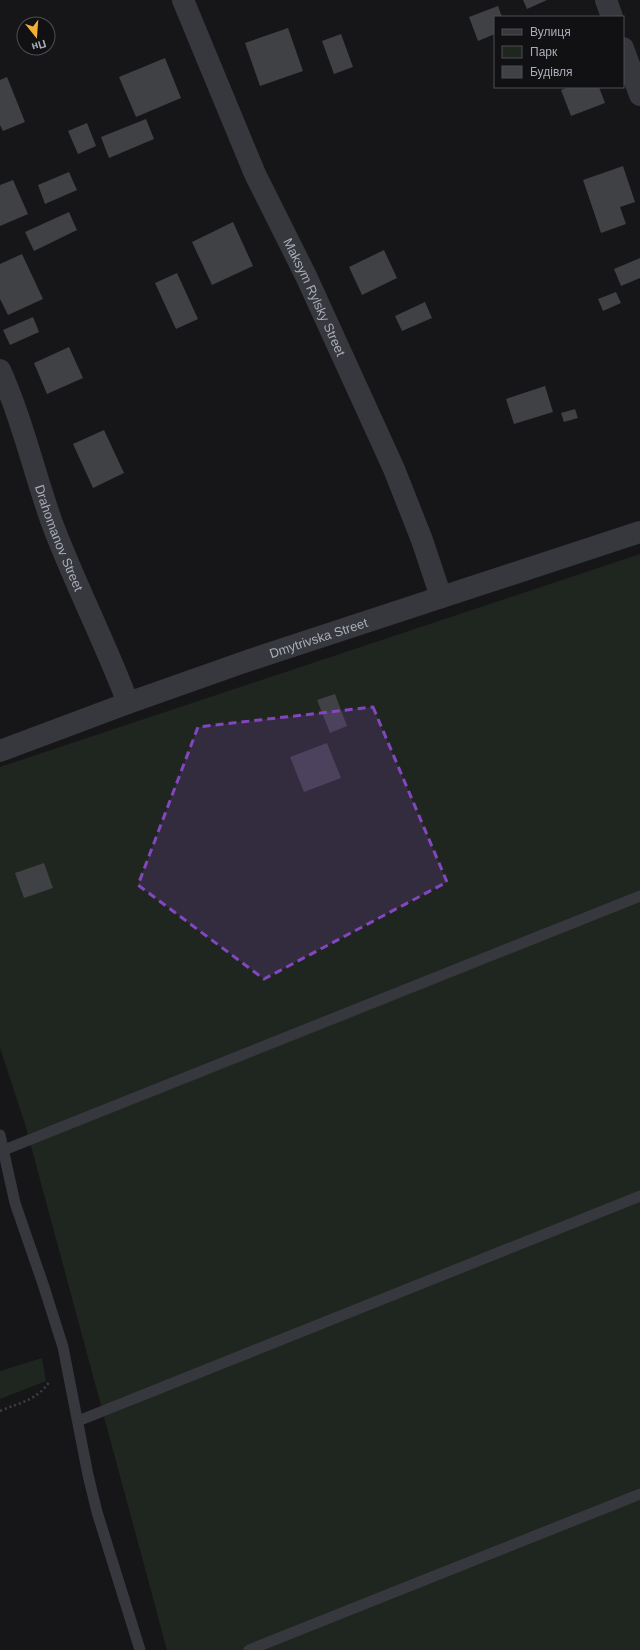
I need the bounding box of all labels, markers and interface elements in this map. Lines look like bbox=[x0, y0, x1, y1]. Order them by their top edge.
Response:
north arrow bbox=[16, 16, 56, 56]
legend bbox=[494, 16, 624, 88]
text: Вулиця bbox=[530, 25, 571, 39]
text: Пн bbox=[30, 38, 48, 53]
text: Парк bbox=[530, 45, 558, 59]
text: Будівля bbox=[530, 65, 572, 79]
street label: Maksym Rylsky Street bbox=[281, 235, 349, 359]
street label: Drahomanov Street bbox=[32, 483, 87, 594]
street label: Dmytrivska Street bbox=[267, 614, 370, 661]

